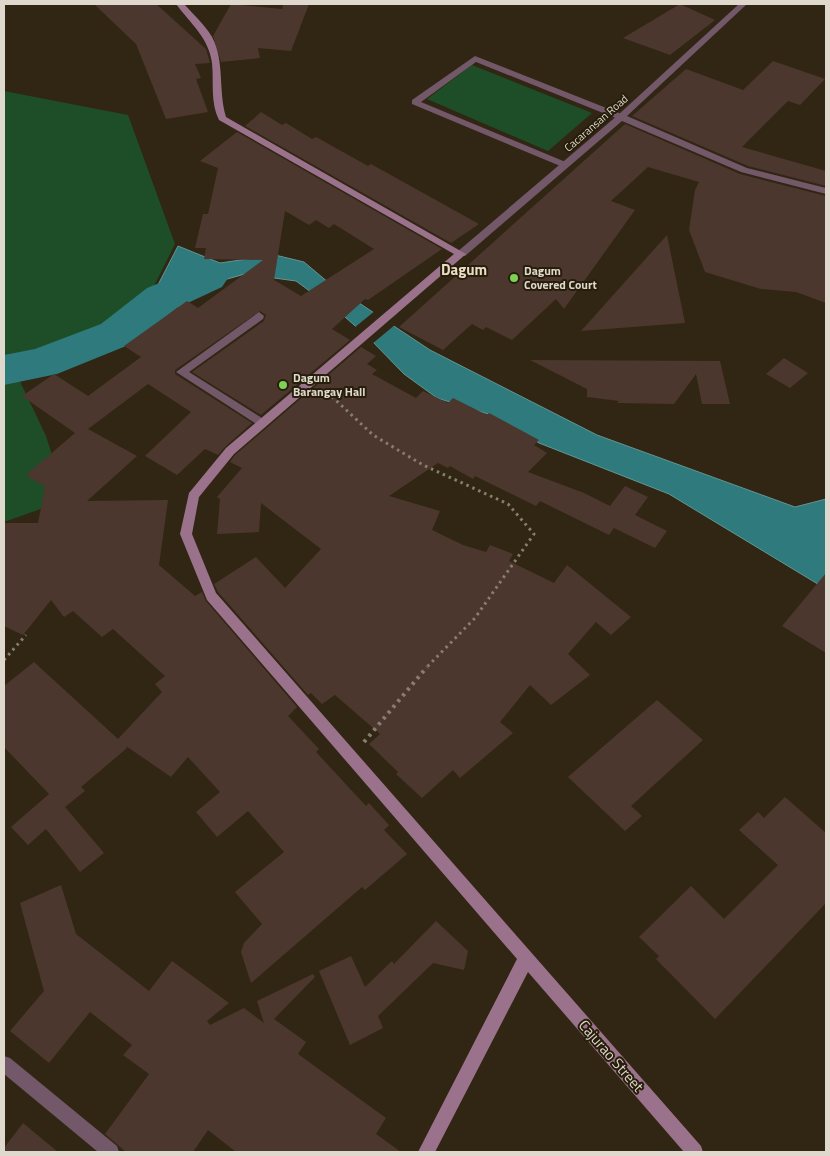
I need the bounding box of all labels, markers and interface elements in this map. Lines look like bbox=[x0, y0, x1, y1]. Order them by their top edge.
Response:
street label: Cacaransan Road bbox=[561, 91, 631, 155]
district label: Dagum bbox=[441, 258, 487, 281]
place label: Dagum Covered Court bbox=[524, 261, 597, 294]
marker: Dagum Covered Court bbox=[508, 272, 520, 284]
place label: Dagum Barangay Hall bbox=[293, 368, 366, 401]
marker: Dagum Barangay Hall bbox=[277, 379, 289, 391]
street label: Cajurao Street bbox=[573, 1014, 650, 1098]

